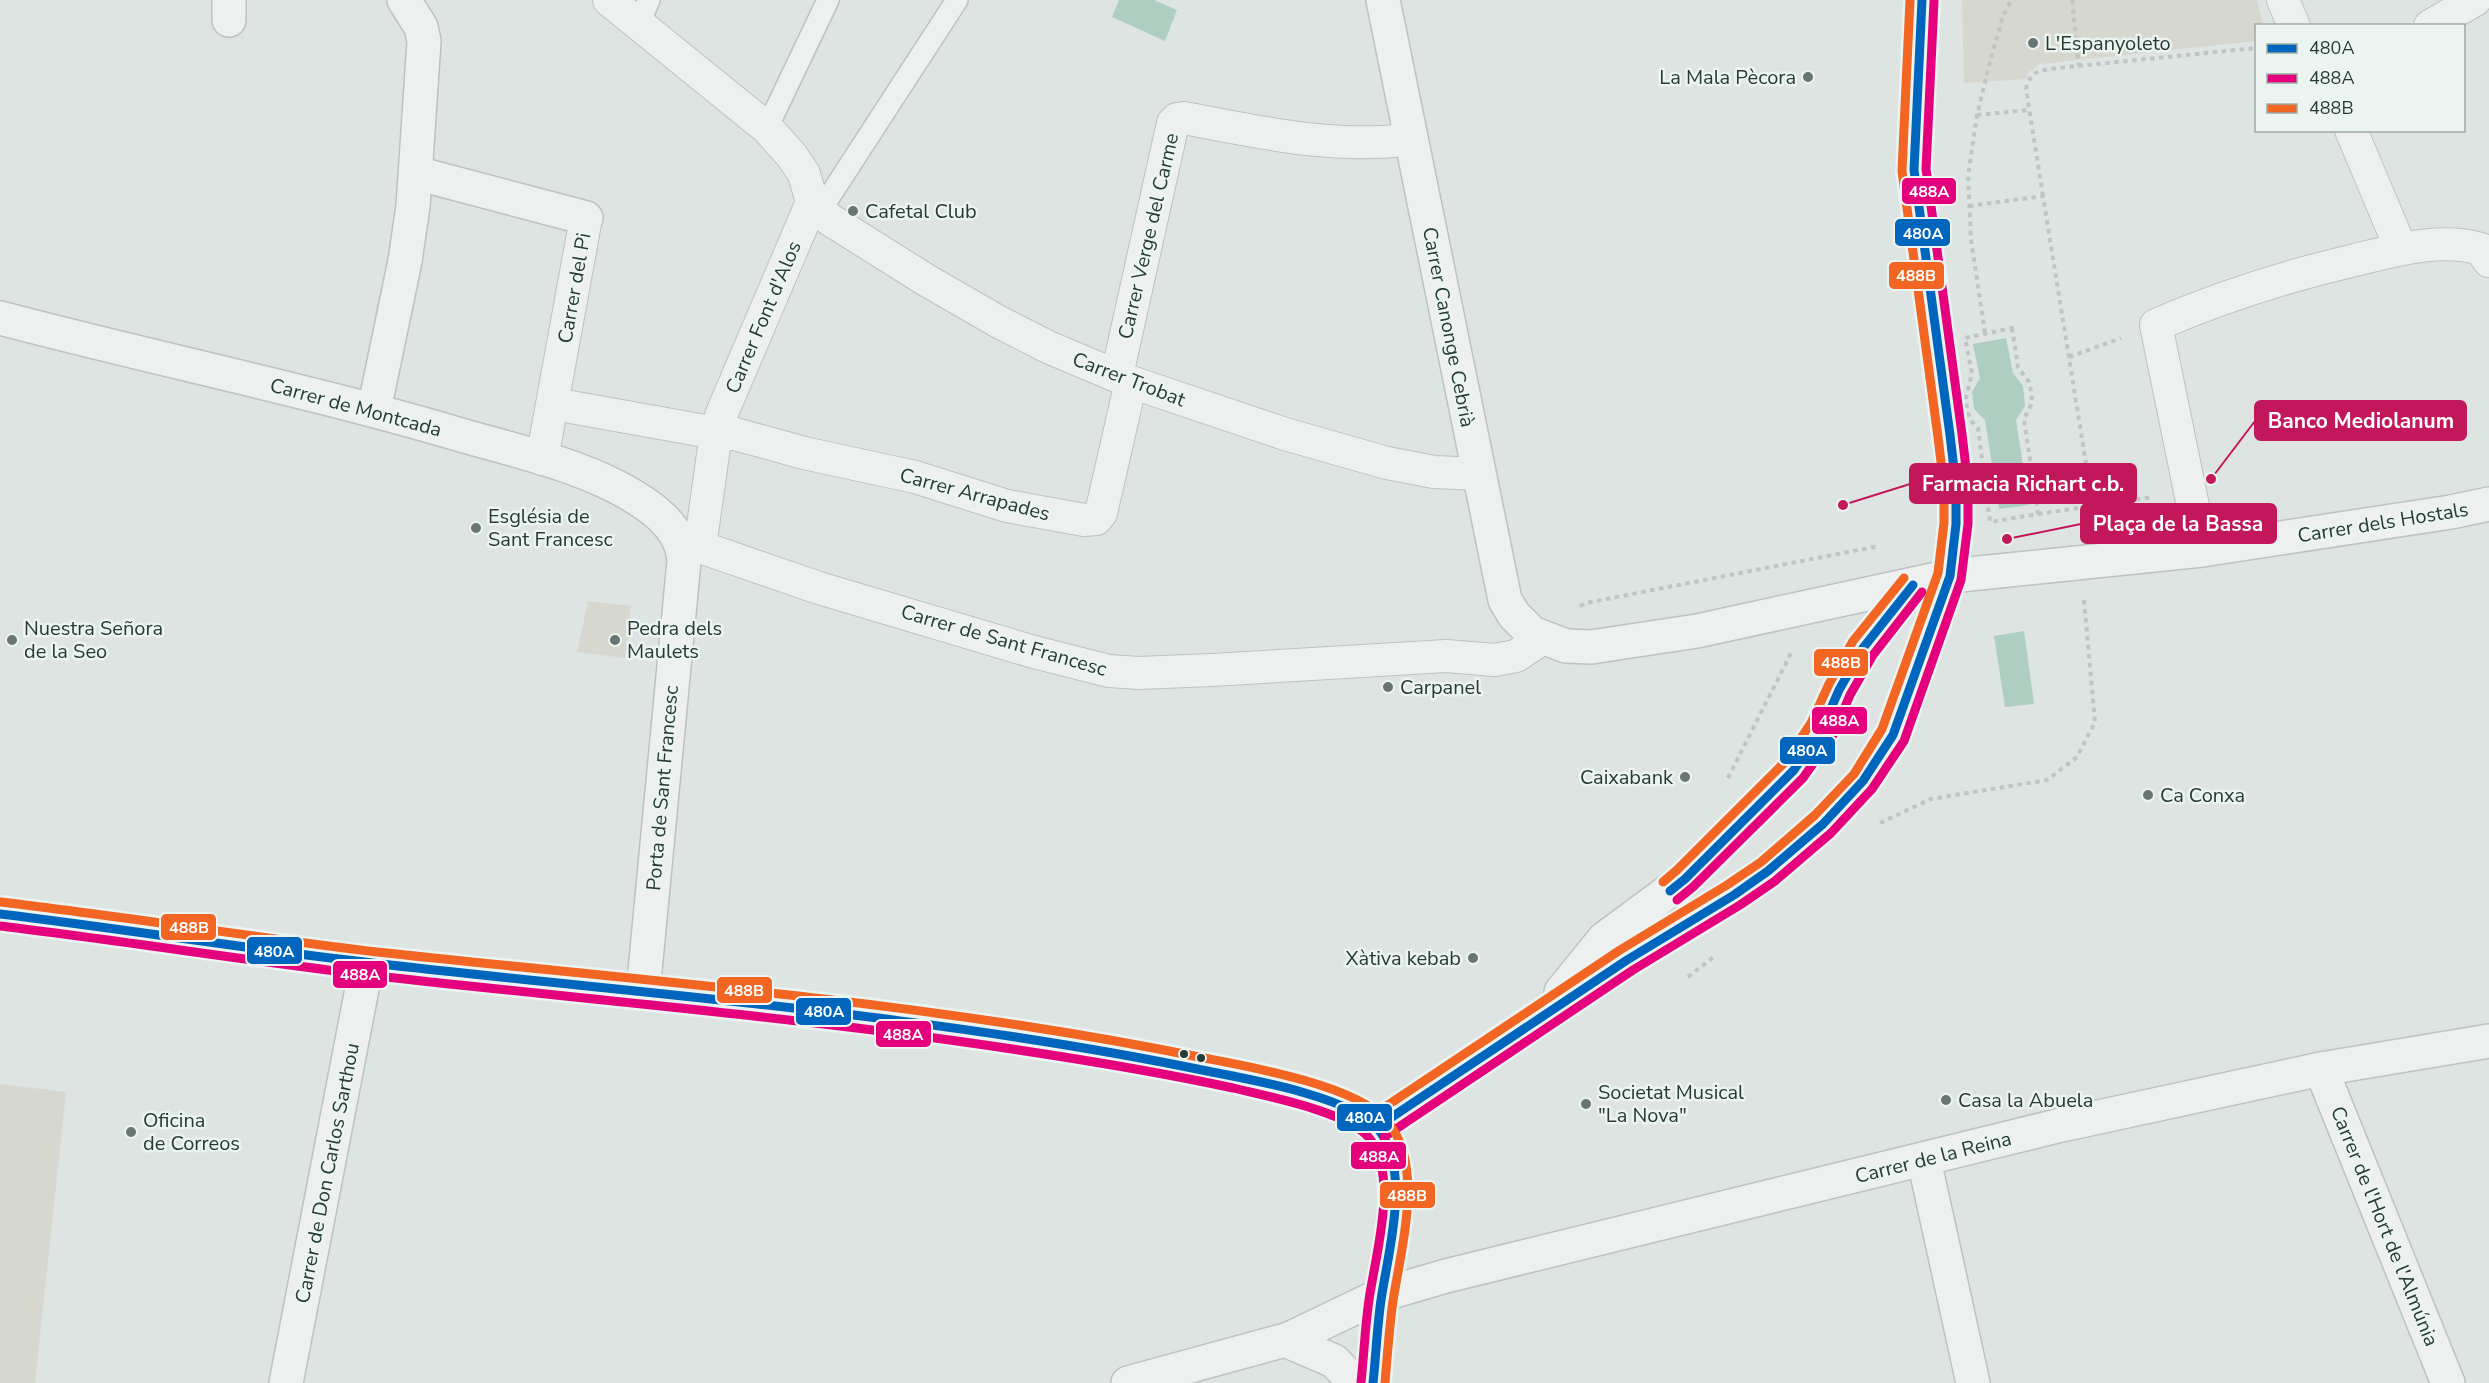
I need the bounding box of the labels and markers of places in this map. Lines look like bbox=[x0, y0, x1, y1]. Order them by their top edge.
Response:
place label: L'Espanyoleto bbox=[2045, 30, 2171, 57]
marker: L'Espanyoleto bbox=[2026, 36, 2040, 50]
place label: La Mala Pècora bbox=[1659, 64, 1796, 91]
marker: La Mala Pècora bbox=[1801, 70, 1815, 84]
place label: Cafetal Club bbox=[865, 198, 977, 225]
marker: Cafetal Club bbox=[846, 204, 860, 218]
callout: Banco Mediolanum bbox=[2255, 401, 2466, 440]
callout: Farmacia Richart c.b. bbox=[1910, 464, 2136, 503]
place label: Església de Sant Francesc bbox=[488, 503, 613, 553]
callout: Plaça de la Bassa bbox=[2081, 504, 2276, 543]
marker: Església de Sant Francesc bbox=[469, 521, 483, 535]
place label: Nuestra Señora de la Seo bbox=[24, 615, 163, 665]
place label: Pedra dels Maulets bbox=[627, 615, 722, 665]
marker: Nuestra Señora de la Seo bbox=[5, 633, 19, 647]
marker: Pedra dels Maulets bbox=[608, 633, 622, 647]
place label: Carpanel bbox=[1400, 674, 1481, 701]
marker: Carpanel bbox=[1381, 680, 1395, 694]
place label: Caixabank bbox=[1580, 764, 1674, 791]
marker: Caixabank bbox=[1678, 770, 1692, 784]
place label: Ca Conxa bbox=[2160, 782, 2245, 809]
marker: Ca Conxa bbox=[2141, 788, 2155, 802]
place label: Xàtiva kebab bbox=[1346, 945, 1461, 972]
marker: Xàtiva kebab bbox=[1466, 951, 1480, 965]
unlabelled marker bbox=[1178, 1048, 1190, 1060]
unlabelled marker bbox=[1195, 1052, 1207, 1064]
place label: Societat Musical "La Nova" bbox=[1598, 1079, 1744, 1129]
place label: Casa la Abuela bbox=[1958, 1087, 2093, 1114]
marker: Casa la Abuela bbox=[1939, 1093, 1953, 1107]
marker: Societat Musical "La Nova" bbox=[1579, 1097, 1593, 1111]
place label: Oficina de Correos bbox=[143, 1107, 240, 1157]
marker: Oficina de Correos bbox=[124, 1125, 138, 1139]

